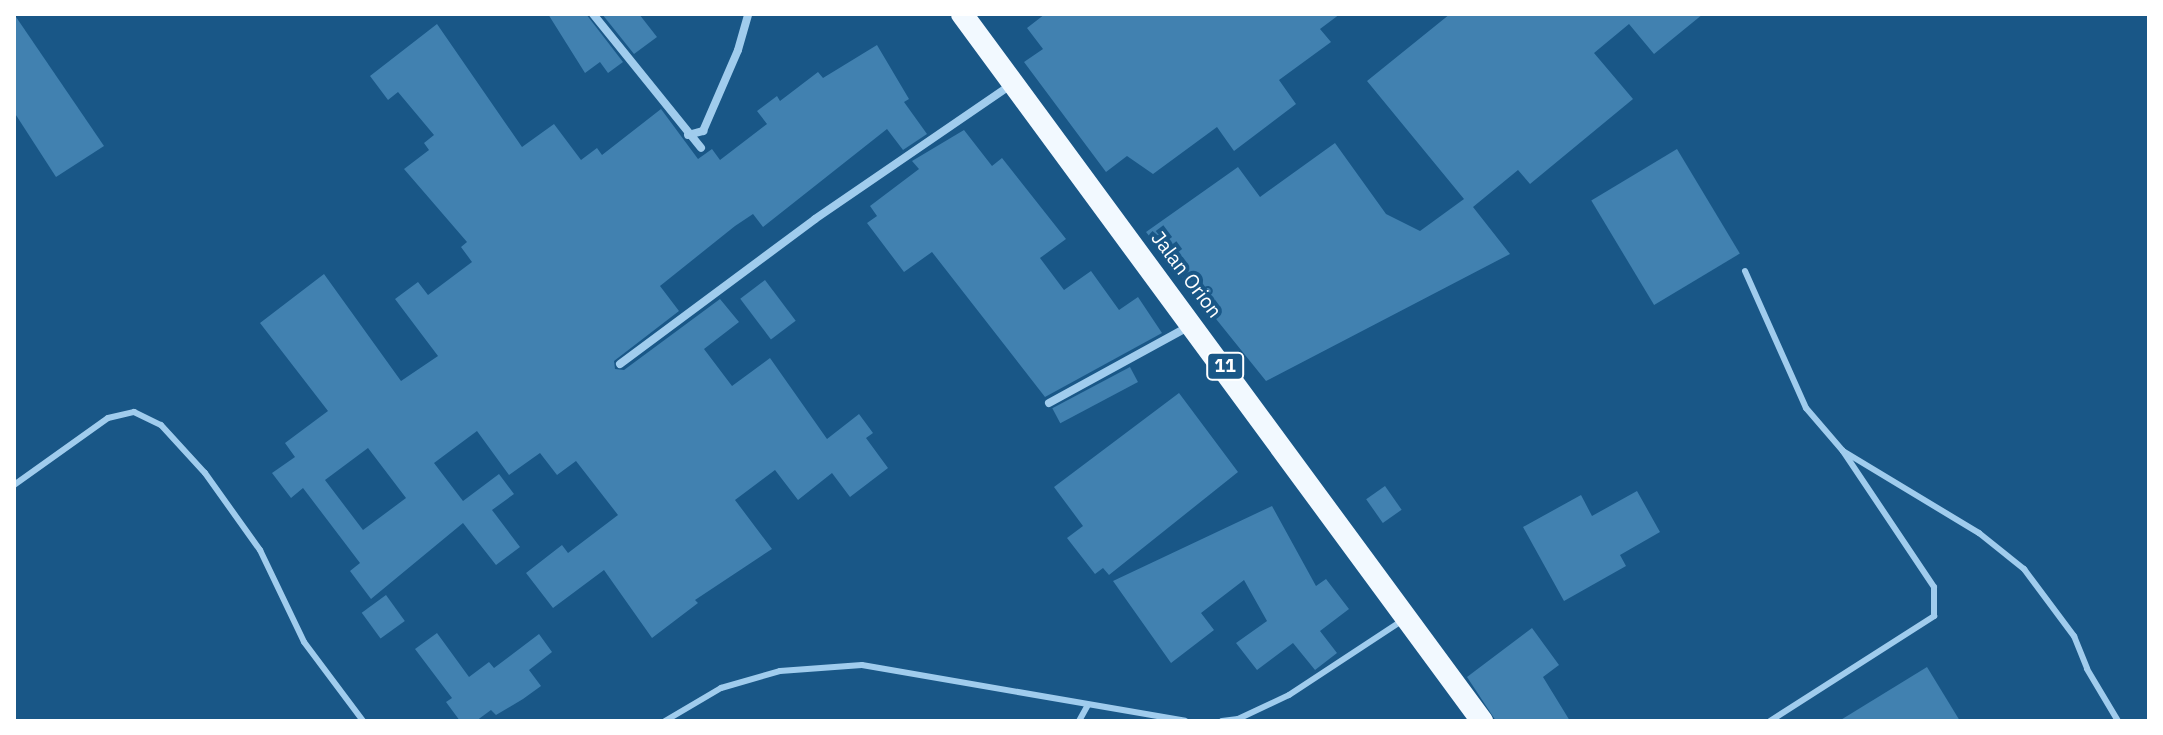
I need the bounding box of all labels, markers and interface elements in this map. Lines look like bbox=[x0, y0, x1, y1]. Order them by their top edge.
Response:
street label: Jalan Orion bbox=[1147, 226, 1227, 322]
road number: 11 bbox=[1205, 352, 1245, 380]

